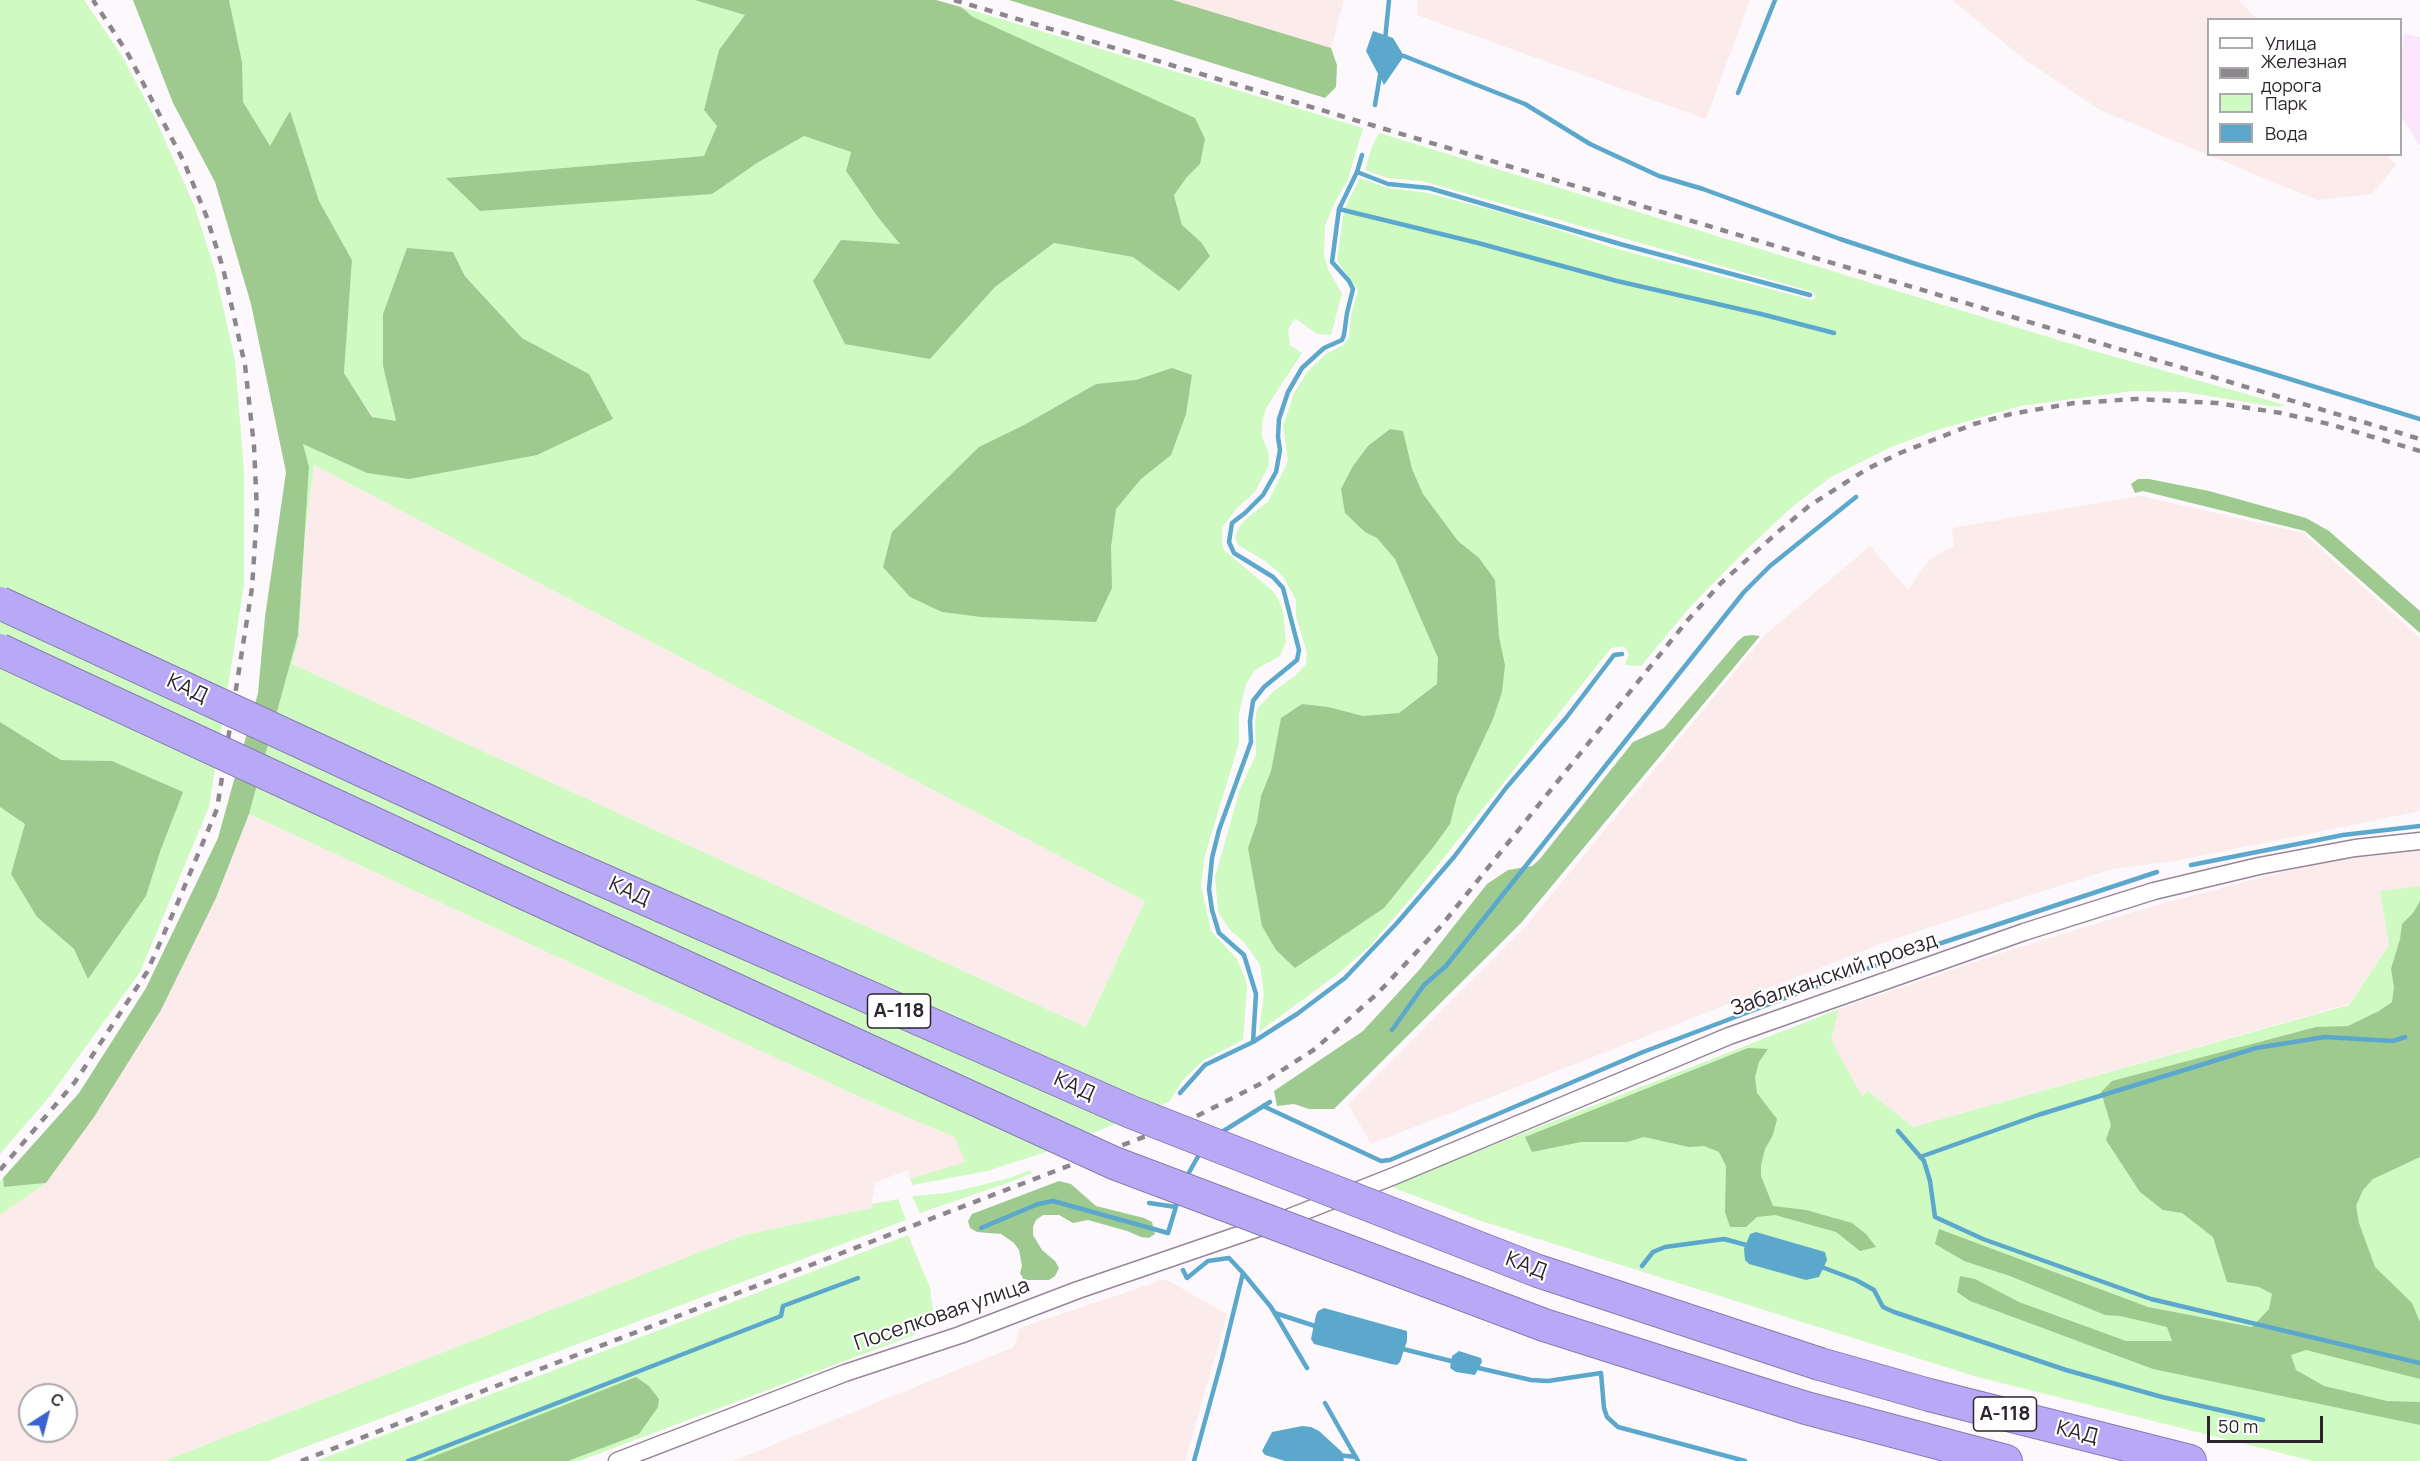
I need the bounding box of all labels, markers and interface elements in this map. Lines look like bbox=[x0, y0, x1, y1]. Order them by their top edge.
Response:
legend bbox=[2207, 18, 2402, 156]
text: Улица bbox=[2265, 31, 2317, 55]
text: Железная дорога bbox=[2261, 49, 2347, 97]
text: Парк bbox=[2265, 91, 2307, 115]
text: Вода bbox=[2265, 121, 2307, 145]
street label: КАД bbox=[163, 669, 211, 709]
street label: КАД bbox=[605, 872, 653, 912]
street label: Забалканский проезд bbox=[1727, 928, 1941, 1022]
road number: А-118 bbox=[868, 994, 930, 1028]
street label: КАД bbox=[1050, 1067, 1098, 1107]
street label: КАД bbox=[1502, 1247, 1550, 1285]
street label: Поселковая улица bbox=[851, 1273, 1033, 1357]
north arrow bbox=[18, 1383, 78, 1443]
text: С bbox=[46, 1388, 69, 1412]
road number: А-118 bbox=[1974, 1397, 2036, 1431]
scale bar bbox=[2210, 1404, 2326, 1442]
text: 50 m bbox=[2218, 1414, 2258, 1438]
street label: КАД bbox=[2054, 1416, 2100, 1450]

